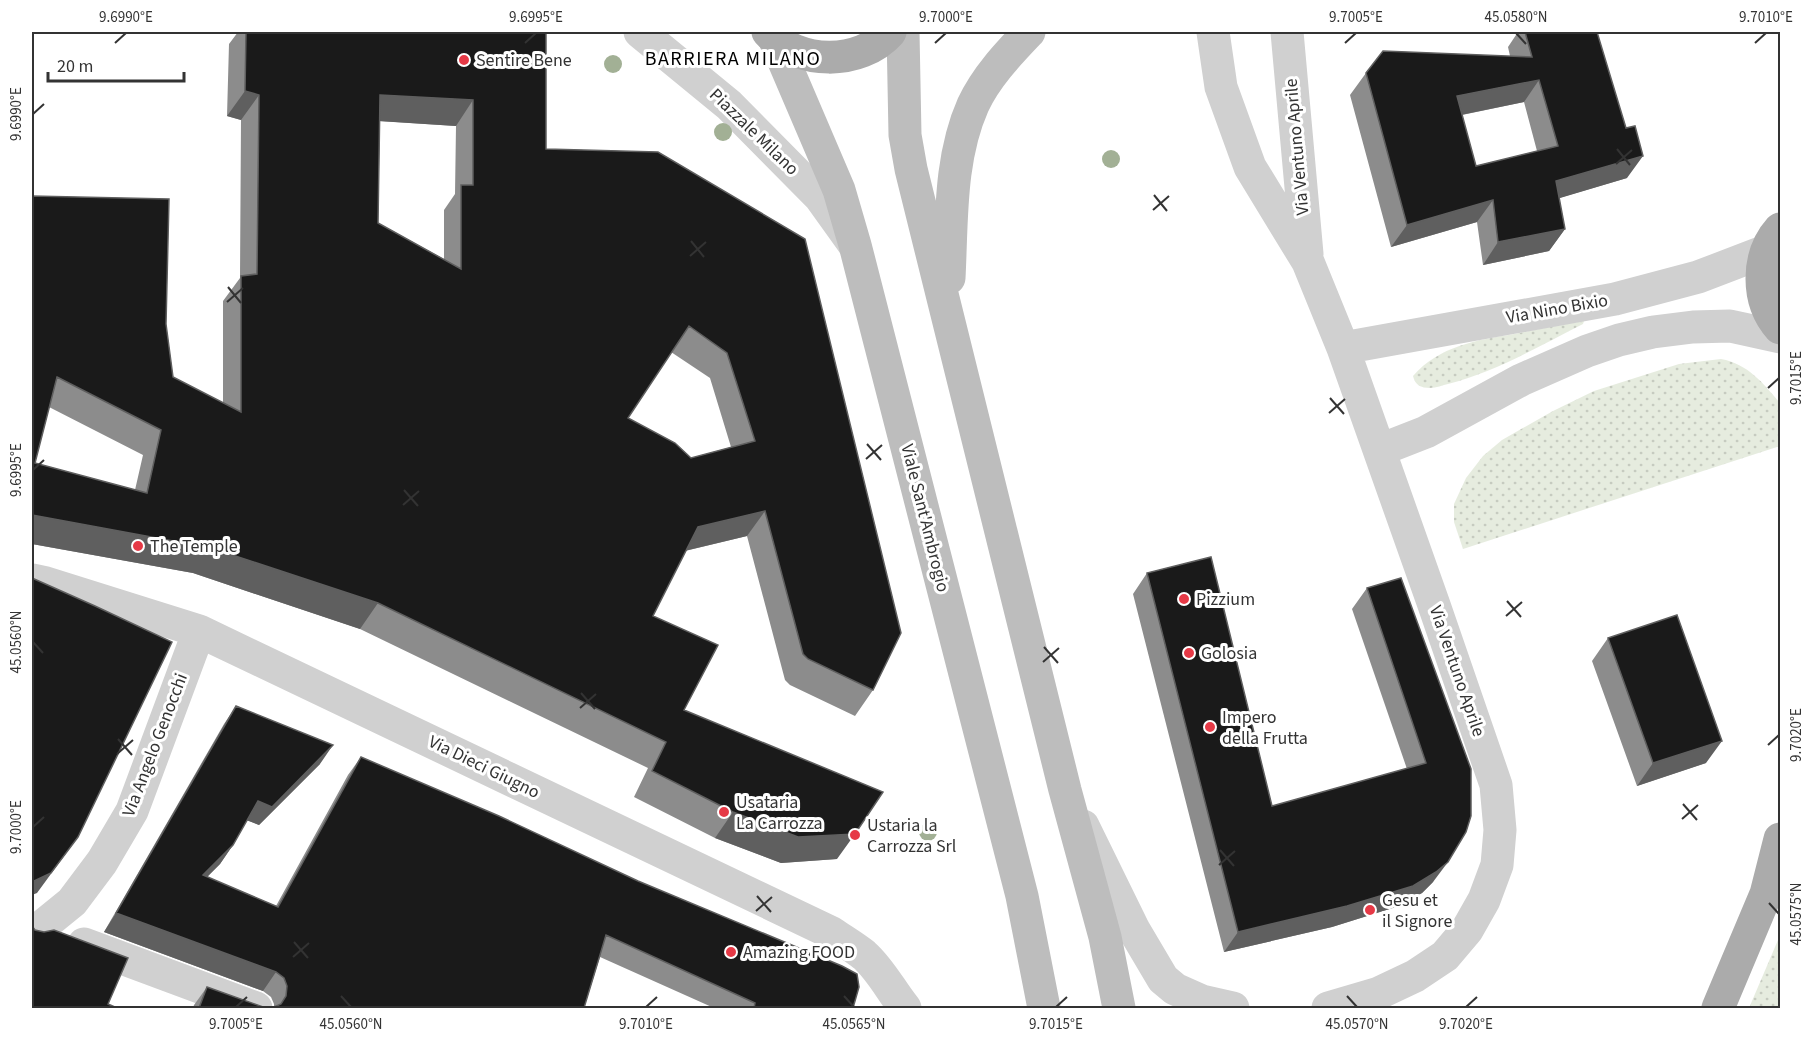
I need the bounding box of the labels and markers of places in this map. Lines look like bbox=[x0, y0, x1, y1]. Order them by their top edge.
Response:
place label: Sentire Bene bbox=[476, 48, 572, 73]
marker: Sentire Bene bbox=[457, 53, 471, 67]
place label: The Temple bbox=[150, 534, 238, 559]
marker: The Temple bbox=[131, 539, 145, 553]
place label: Pizzium bbox=[1196, 587, 1255, 612]
marker: Pizzium bbox=[1177, 592, 1191, 606]
place label: Golosia bbox=[1201, 641, 1257, 666]
marker: Golosia bbox=[1182, 646, 1196, 660]
place label: Impero della Frutta bbox=[1222, 705, 1308, 751]
marker: Impero della Frutta bbox=[1203, 720, 1217, 734]
place label: Usataria La Carrozza bbox=[736, 790, 823, 836]
marker: Usataria La Carrozza bbox=[717, 805, 731, 819]
place label: Ustaria la Carrozza Srl bbox=[867, 813, 956, 859]
marker: Ustaria la Carrozza Srl bbox=[848, 828, 862, 842]
place label: Gesu et il Signore bbox=[1382, 888, 1452, 934]
marker: Gesu et il Signore bbox=[1363, 903, 1377, 917]
place label: Amazing FOOD bbox=[743, 940, 855, 965]
marker: Amazing FOOD bbox=[724, 945, 738, 959]

